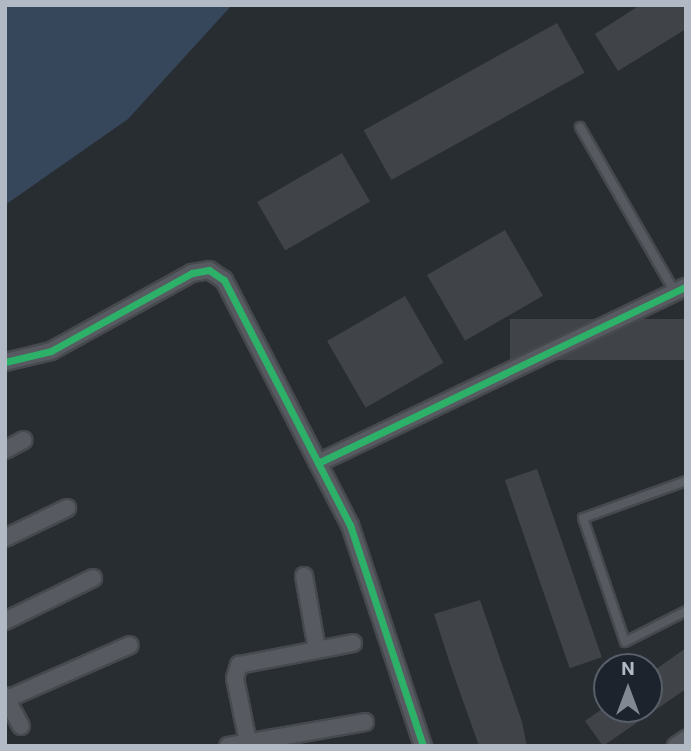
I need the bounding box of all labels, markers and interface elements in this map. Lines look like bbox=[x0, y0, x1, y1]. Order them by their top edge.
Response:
north arrow bbox=[593, 653, 663, 723]
text: N bbox=[621, 657, 635, 680]

